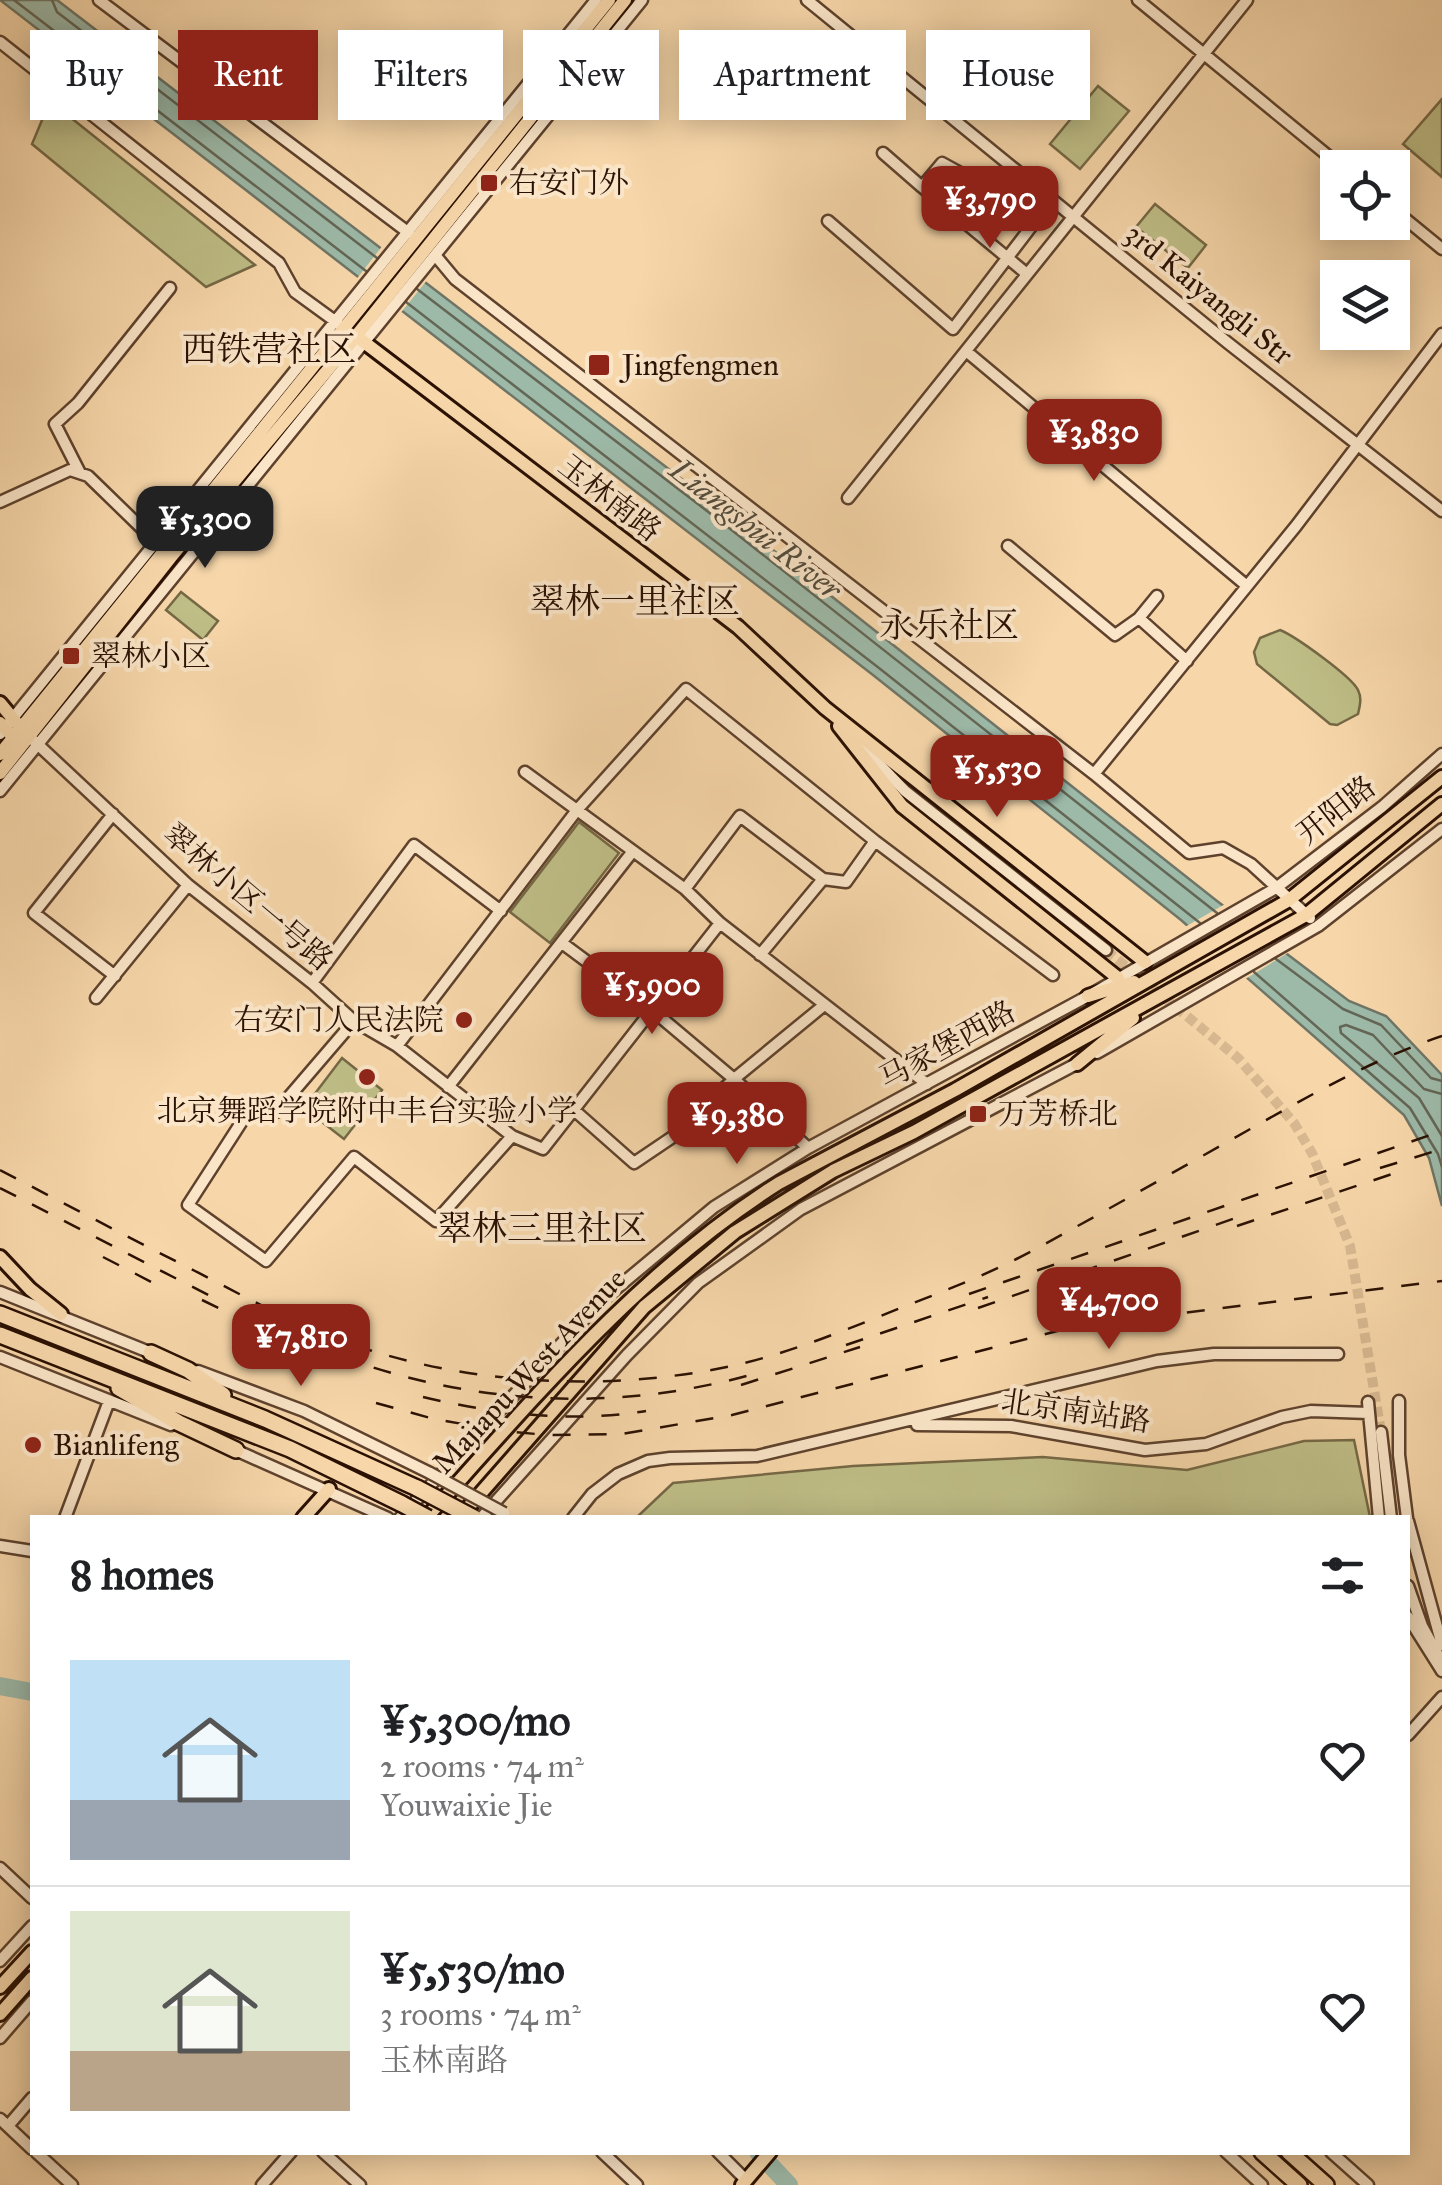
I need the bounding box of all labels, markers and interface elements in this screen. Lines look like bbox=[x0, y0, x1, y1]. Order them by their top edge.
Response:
chip: Buy bbox=[30, 30, 158, 120]
chip: Rent bbox=[178, 30, 318, 120]
chip: Filters bbox=[338, 30, 503, 120]
chip: New bbox=[523, 30, 659, 120]
chip: Apartment bbox=[679, 30, 906, 120]
chip: House bbox=[926, 30, 1090, 120]
map controls bbox=[1320, 150, 1410, 350]
button: locate bbox=[1320, 150, 1410, 240]
place label: 右安门外 bbox=[509, 165, 629, 201]
pin: ¥3,790 bbox=[909, 166, 1071, 251]
marker: 右安门外 bbox=[478, 172, 500, 194]
text: ¥3,790 bbox=[943, 179, 1037, 218]
street label: 3rd Kaiyangli Str bbox=[1118, 215, 1301, 373]
button: layers bbox=[1320, 260, 1410, 350]
district label: 西铁营社区 bbox=[181, 328, 357, 371]
place label: Jingfengmen bbox=[619, 347, 779, 383]
marker: Jingfengmen bbox=[586, 352, 612, 378]
pin: ¥3,830 bbox=[1013, 399, 1175, 484]
text: ¥3,830 bbox=[1049, 412, 1139, 451]
street label: 玉林南路 bbox=[552, 447, 668, 549]
water label: Liangshui River bbox=[660, 449, 851, 610]
pin: ¥5,300 bbox=[124, 486, 286, 571]
text: ¥5,300 bbox=[158, 499, 252, 538]
district label: 翠林一里社区 bbox=[530, 580, 740, 623]
district label: 永乐社区 bbox=[879, 604, 1019, 647]
place label: 翠林小区 bbox=[91, 638, 211, 674]
marker: 翠林小区 bbox=[60, 645, 82, 667]
pin: ¥5,530 bbox=[916, 735, 1078, 820]
text: ¥5,530 bbox=[952, 748, 1042, 787]
street label: 开阳路 bbox=[1289, 768, 1383, 852]
street label: 翠林小区一号路 bbox=[156, 816, 340, 978]
pin: ¥5,900 bbox=[571, 952, 733, 1037]
text: ¥5,900 bbox=[603, 965, 701, 1004]
street label: 马家堡西路 bbox=[873, 993, 1021, 1097]
place label: 右安门人民法院 bbox=[234, 1002, 444, 1038]
marker: 右安门人民法院 bbox=[453, 1009, 475, 1031]
marker: 北京舞蹈学院附中丰台实验小学 bbox=[356, 1066, 378, 1088]
pin: ¥9,380 bbox=[656, 1082, 818, 1167]
place label: 北京舞蹈学院附中丰台实验小学 bbox=[157, 1093, 577, 1129]
text: ¥9,380 bbox=[690, 1095, 784, 1134]
place label: 万芳桥北 bbox=[998, 1096, 1118, 1132]
marker: 万芳桥北 bbox=[967, 1103, 989, 1125]
district label: 翠林三里社区 bbox=[437, 1207, 647, 1250]
street label: Majiapu West Avenue bbox=[425, 1261, 633, 1481]
pin: ¥4,700 bbox=[1028, 1267, 1190, 1352]
text: ¥4,700 bbox=[1059, 1280, 1159, 1319]
pin: ¥7,810 bbox=[220, 1304, 382, 1389]
text: ¥7,810 bbox=[254, 1317, 348, 1356]
street label: 北京南站路 bbox=[999, 1383, 1153, 1439]
place label: Bianlifeng bbox=[53, 1427, 180, 1463]
marker: Bianlifeng bbox=[22, 1434, 44, 1456]
icon: filters bbox=[1315, 1548, 1370, 1603]
text: 8 homes bbox=[70, 1549, 214, 1601]
text: ¥5,300/mo bbox=[380, 1695, 570, 1747]
icon: home bbox=[150, 1700, 270, 1820]
icon: heart bbox=[1315, 1733, 1370, 1788]
text: 2 rooms · 74 m² bbox=[380, 1747, 584, 1786]
text: Youwaixie Jie bbox=[380, 1786, 553, 1825]
text: ¥5,530/mo bbox=[380, 1943, 565, 1995]
icon: home bbox=[150, 1951, 270, 2071]
icon: heart bbox=[1315, 1984, 1370, 2039]
text: 3 rooms · 74 m² bbox=[380, 1995, 581, 2034]
text: 玉林南路 bbox=[380, 2041, 508, 2080]

